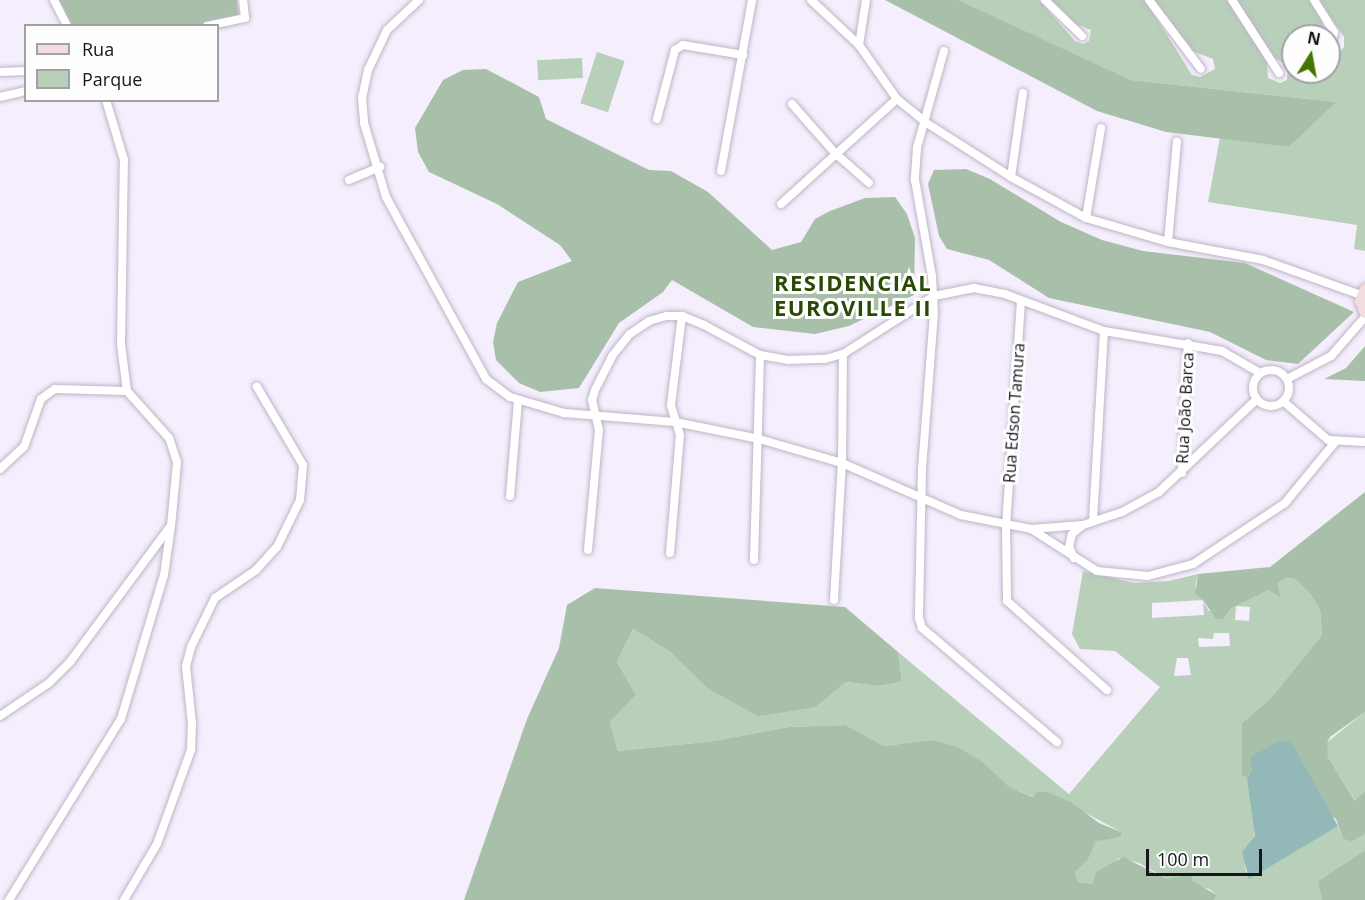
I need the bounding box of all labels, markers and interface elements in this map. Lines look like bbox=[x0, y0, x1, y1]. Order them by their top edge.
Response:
legend bbox=[24, 24, 219, 102]
north arrow bbox=[1281, 24, 1341, 84]
text: N bbox=[1306, 26, 1323, 50]
text: Rua bbox=[82, 37, 114, 61]
text: Parque bbox=[82, 67, 142, 91]
district label: RESIDENCIAL EUROVILLE II bbox=[774, 269, 932, 320]
street label: Rua Edson Tamura bbox=[1000, 342, 1028, 484]
street label: Rua João Barca bbox=[1172, 352, 1198, 464]
scale bar bbox=[1149, 837, 1264, 875]
text: 100 m bbox=[1157, 847, 1209, 871]

